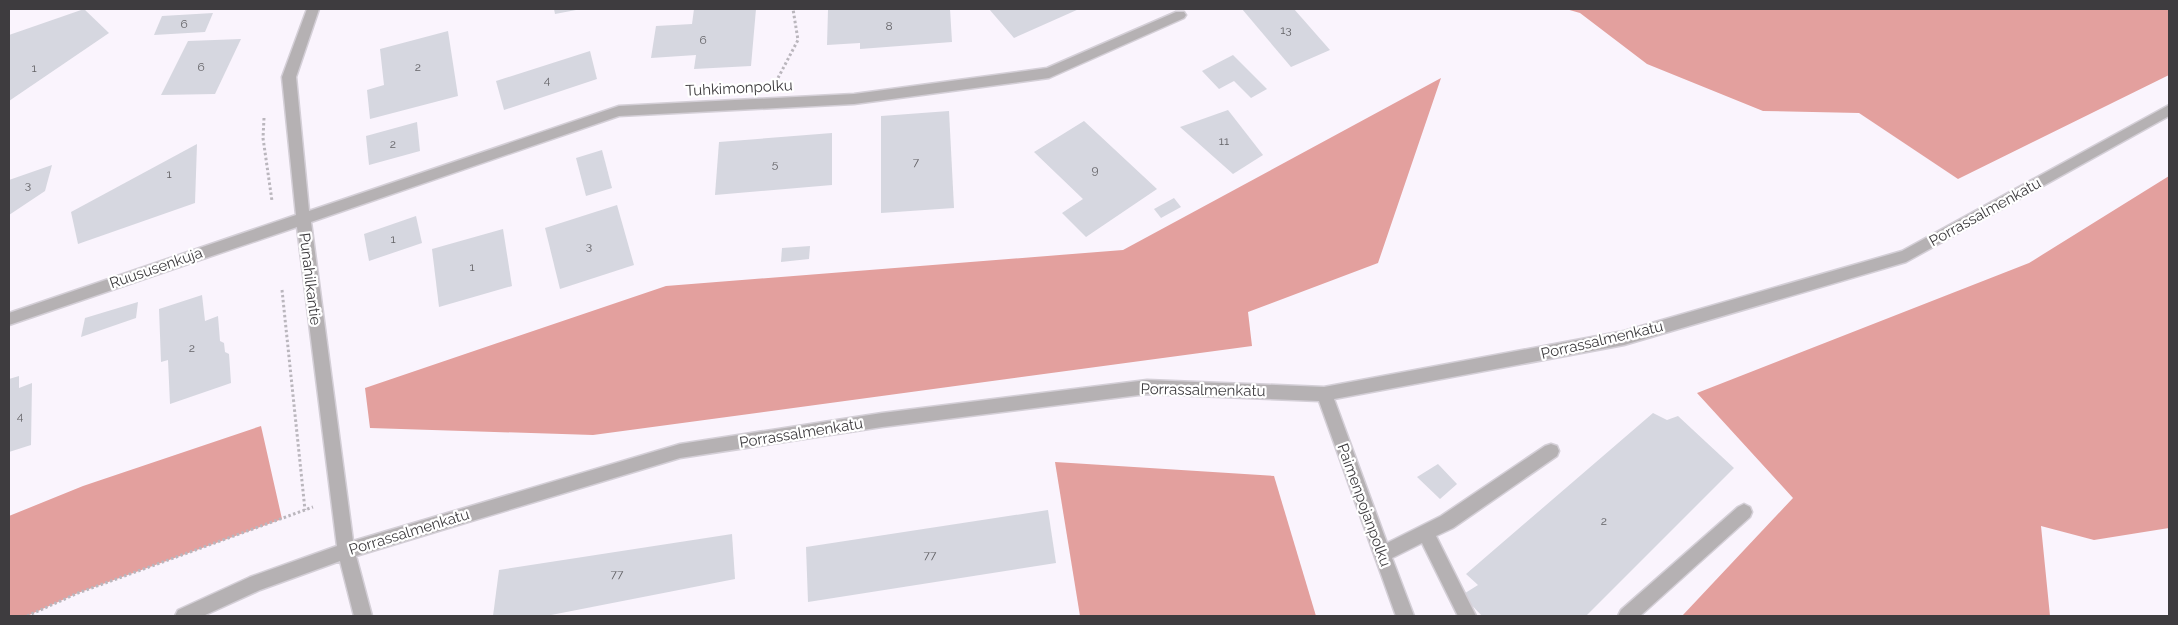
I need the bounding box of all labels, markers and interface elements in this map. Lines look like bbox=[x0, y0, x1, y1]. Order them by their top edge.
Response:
house number: 6 bbox=[180, 17, 188, 31]
house number: 8 bbox=[885, 19, 893, 33]
house number: 13 bbox=[1280, 23, 1292, 37]
house number: 6 bbox=[699, 33, 707, 47]
house number: 6 bbox=[197, 60, 205, 74]
house number: 2 bbox=[415, 60, 421, 74]
house number: 1 bbox=[31, 61, 37, 75]
house number: 4 bbox=[544, 73, 551, 87]
street label: Tuhkimonpolku bbox=[685, 76, 793, 100]
house number: 11 bbox=[1219, 134, 1229, 148]
house number: 2 bbox=[390, 137, 396, 151]
house number: 7 bbox=[913, 155, 920, 169]
house number: 5 bbox=[772, 157, 779, 171]
house number: 9 bbox=[1091, 163, 1099, 177]
house number: 1 bbox=[166, 167, 172, 181]
street label: Porrassalmenkatu bbox=[1926, 174, 2044, 250]
house number: 3 bbox=[25, 178, 31, 192]
street label: Punahilkantie bbox=[295, 232, 325, 327]
house number: 1 bbox=[390, 232, 396, 246]
house number: 3 bbox=[586, 239, 592, 253]
street label: Ruususenkuja bbox=[107, 244, 205, 292]
house number: 1 bbox=[469, 260, 475, 274]
street label: Porrassalmenkatu bbox=[1539, 317, 1665, 363]
house number: 2 bbox=[189, 341, 195, 355]
street label: Porrassalmenkatu bbox=[1140, 380, 1266, 400]
house number: 4 bbox=[17, 409, 24, 423]
street label: Porrassalmenkatu bbox=[738, 414, 864, 452]
street label: Paimenpojanpolku bbox=[1333, 441, 1395, 569]
street label: Porrassalmenkatu bbox=[347, 505, 471, 559]
house number: 2 bbox=[1601, 514, 1607, 528]
house number: 77 bbox=[924, 548, 937, 562]
house number: 77 bbox=[611, 567, 624, 581]

